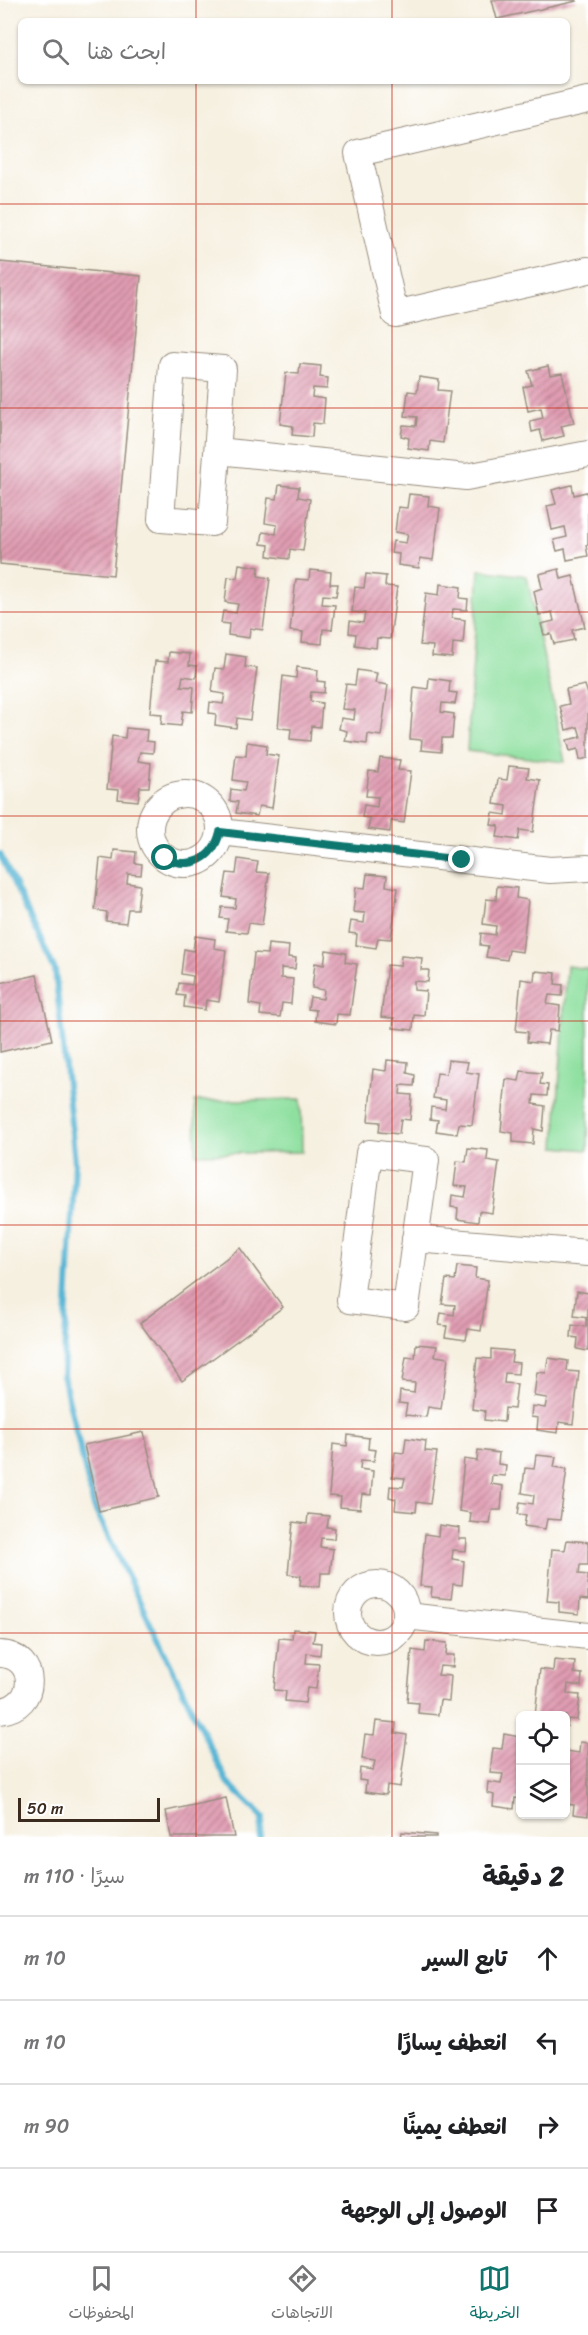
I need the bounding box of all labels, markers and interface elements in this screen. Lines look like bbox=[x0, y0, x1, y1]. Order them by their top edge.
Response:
search box bbox=[18, 18, 570, 84]
text: ابحث هنا bbox=[87, 32, 166, 71]
icon: search bbox=[39, 35, 72, 68]
route start bbox=[151, 844, 177, 870]
route end bbox=[448, 846, 474, 872]
map controls bbox=[516, 1711, 570, 1819]
button: locate bbox=[516, 1711, 570, 1765]
button: layers bbox=[516, 1765, 570, 1819]
text: 50 m bbox=[27, 1794, 63, 1823]
scale bar bbox=[18, 1795, 160, 1822]
text: 2 دقيقة bbox=[482, 1853, 564, 1899]
text: سيرًا · 110 m bbox=[24, 1859, 125, 1894]
text: تابع السير bbox=[423, 1939, 507, 1978]
text: 10 m bbox=[24, 1941, 66, 1976]
icon: ahead bbox=[531, 1942, 564, 1975]
text: انعطف يسارًا bbox=[397, 2023, 507, 2062]
text: 10 m bbox=[24, 2025, 66, 2060]
icon: left bbox=[531, 2026, 564, 2059]
text: انعطف يمينًا bbox=[403, 2107, 507, 2146]
text: 90 m bbox=[24, 2109, 70, 2144]
icon: right bbox=[531, 2110, 564, 2143]
text: الوصول إلى الوجهة bbox=[341, 2191, 507, 2230]
icon: arrive bbox=[531, 2194, 564, 2227]
tab: المحفوظات bbox=[68, 2262, 134, 2327]
tab: الاتجاهات bbox=[271, 2262, 333, 2327]
tab: الخريطة bbox=[470, 2262, 520, 2327]

